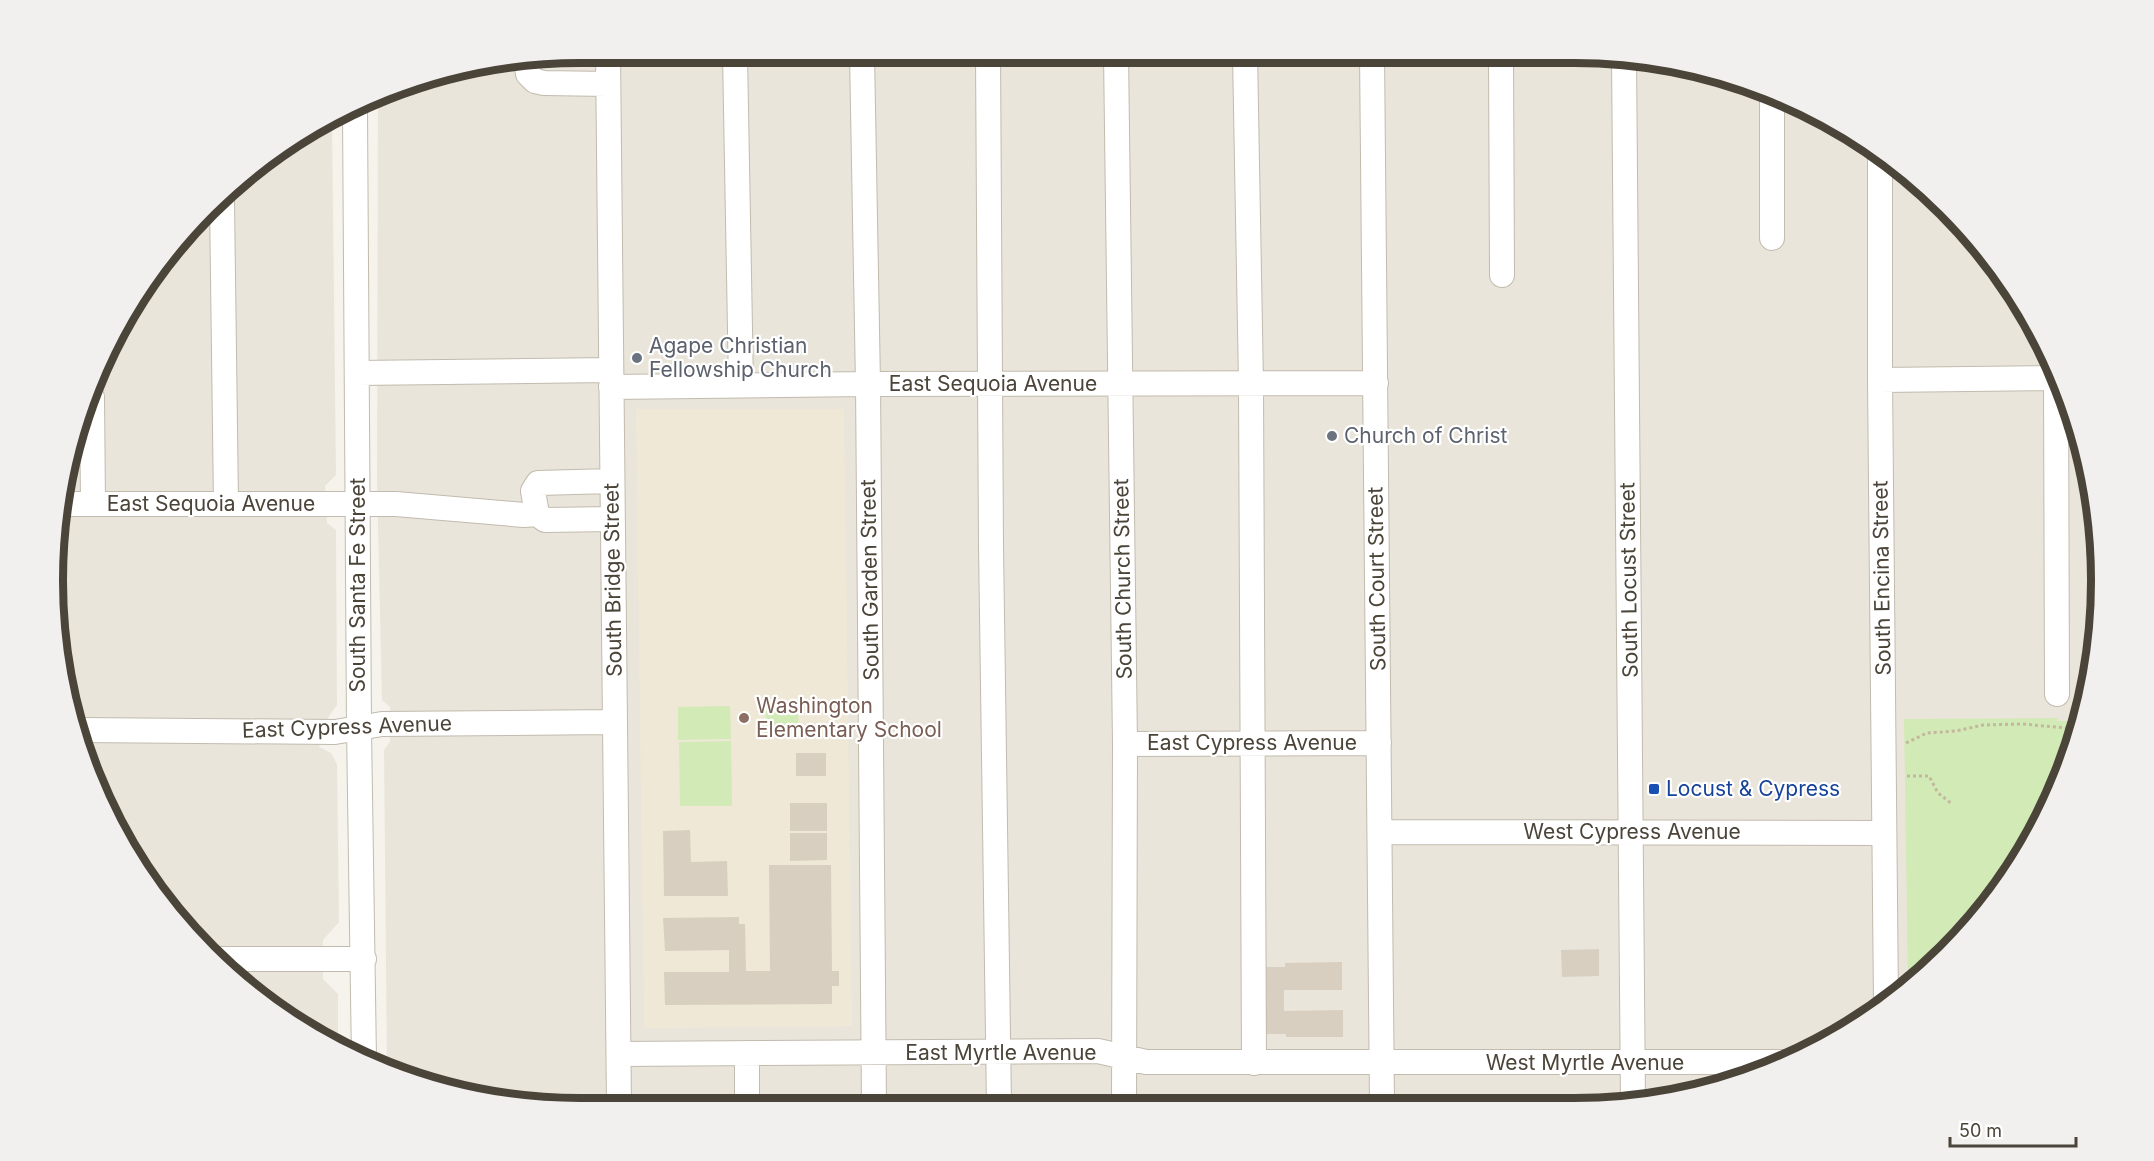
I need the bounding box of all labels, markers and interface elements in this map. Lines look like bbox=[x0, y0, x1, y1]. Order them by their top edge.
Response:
place label: Agape Christian Fellowship Church bbox=[649, 333, 832, 382]
marker: Agape Christian Fellowship Church bbox=[630, 351, 644, 365]
street label: East Sequoia Avenue bbox=[889, 371, 1097, 396]
place label: Church of Christ bbox=[1344, 423, 1507, 448]
marker: Church of Christ bbox=[1325, 429, 1339, 443]
street label: South Santa Fe Street bbox=[345, 477, 370, 693]
street label: South Church Street bbox=[1108, 478, 1137, 680]
street label: South Garden Street bbox=[855, 479, 884, 681]
street label: South Encina Street bbox=[1867, 480, 1896, 676]
street label: South Locust Street bbox=[1614, 482, 1643, 678]
street label: South Bridge Street bbox=[598, 483, 627, 677]
street label: South Court Street bbox=[1362, 487, 1391, 671]
street label: East Sequoia Avenue bbox=[107, 491, 315, 516]
place label: Washington Elementary School bbox=[756, 693, 942, 742]
street label: East Cypress Avenue bbox=[242, 710, 452, 743]
marker: Washington Elementary School bbox=[737, 711, 751, 725]
street label: East Cypress Avenue bbox=[1147, 730, 1357, 755]
place label: Locust & Cypress bbox=[1666, 776, 1840, 801]
marker: Locust & Cypress bbox=[1647, 782, 1661, 796]
street label: West Cypress Avenue bbox=[1523, 819, 1741, 844]
street label: East Myrtle Avenue bbox=[905, 1040, 1097, 1065]
street label: West Myrtle Avenue bbox=[1486, 1050, 1684, 1075]
scale bar bbox=[1950, 1110, 2076, 1148]
text: 50 m bbox=[1959, 1120, 2002, 1141]

